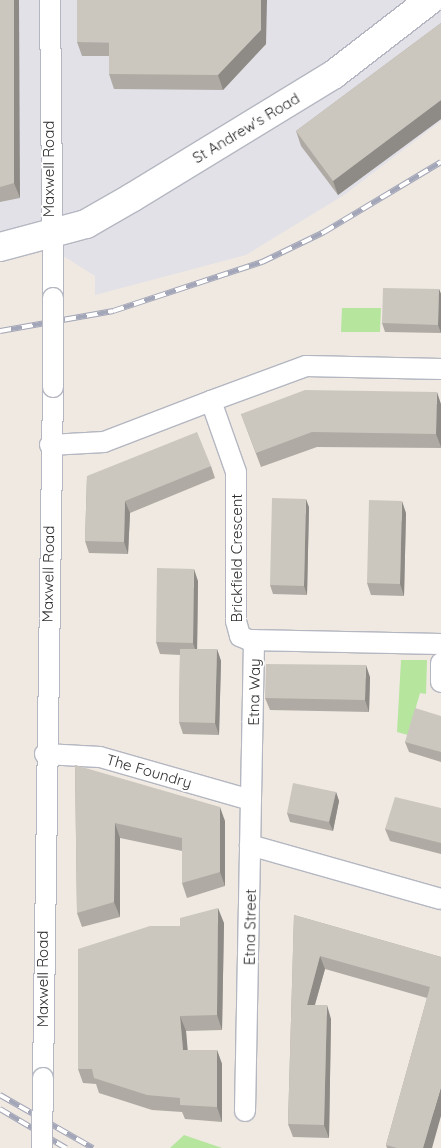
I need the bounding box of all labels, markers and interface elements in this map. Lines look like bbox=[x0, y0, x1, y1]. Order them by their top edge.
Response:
street label: St Andrew's Road bbox=[189, 89, 303, 167]
street label: Maxwell Road bbox=[40, 121, 58, 217]
street label: Brickfield Crescent bbox=[228, 494, 246, 622]
street label: Maxwell Road bbox=[38, 525, 58, 623]
street label: Etna Way bbox=[244, 658, 264, 726]
street label: The Foundry bbox=[104, 750, 194, 792]
street label: Etna Street bbox=[240, 889, 260, 965]
street label: Maxwell Road bbox=[34, 931, 52, 1027]

